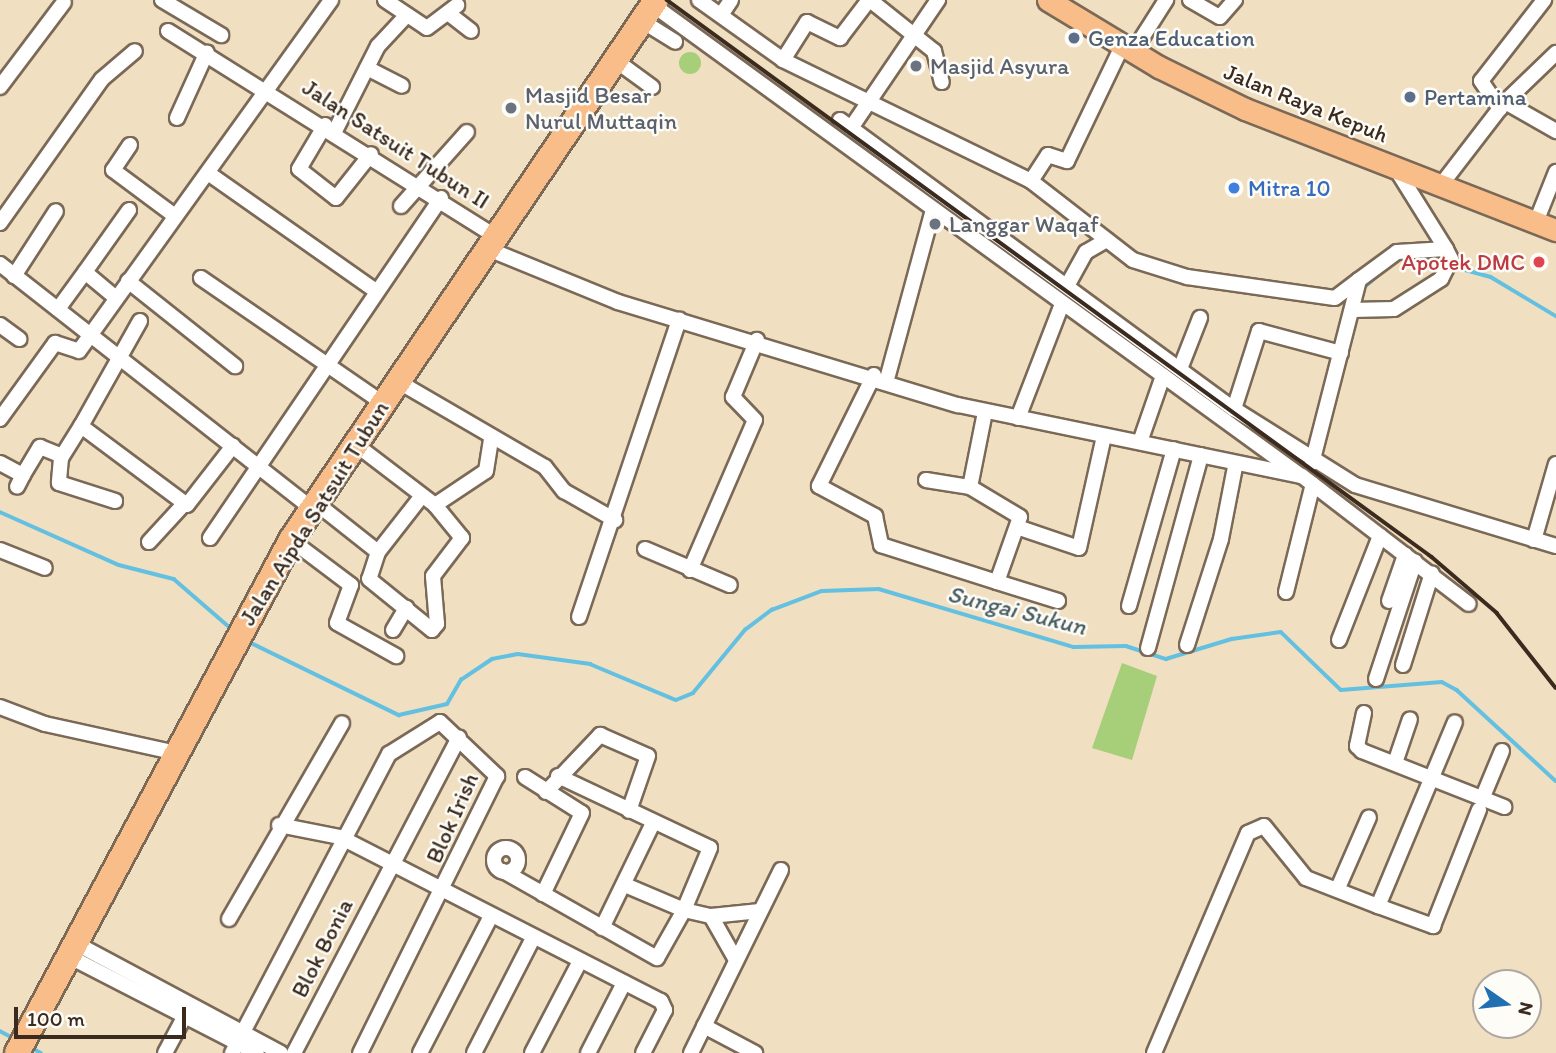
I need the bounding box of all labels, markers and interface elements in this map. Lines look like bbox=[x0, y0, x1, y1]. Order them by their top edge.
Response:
place label: Genza Education bbox=[1088, 24, 1254, 52]
marker: Genza Education bbox=[1066, 30, 1082, 46]
place label: Masjid Asyura bbox=[930, 52, 1068, 80]
marker: Masjid Asyura bbox=[908, 58, 924, 74]
street label: Jalan Raya Kepuh bbox=[1221, 58, 1391, 148]
street label: Jalan Satsuit Tubun II bbox=[299, 74, 493, 214]
place label: Masjid Besar Nurul Muttaqin bbox=[525, 81, 675, 135]
place label: Pertamina bbox=[1424, 83, 1527, 111]
marker: Pertamina bbox=[1402, 89, 1418, 105]
marker: Masjid Besar Nurul Muttaqin bbox=[503, 100, 519, 116]
place label: Mitra 10 bbox=[1248, 174, 1331, 202]
marker: Mitra 10 bbox=[1226, 180, 1242, 196]
place label: Langgar Waqaf bbox=[949, 210, 1097, 238]
marker: Langgar Waqaf bbox=[927, 216, 943, 232]
place label: Apotek DMC bbox=[1401, 248, 1525, 276]
marker: Apotek DMC bbox=[1531, 254, 1547, 270]
street label: Jalan Aipda Satsuit Tubun bbox=[234, 397, 394, 629]
water label: Sungai Sukun bbox=[945, 579, 1089, 641]
street label: Blok Irish bbox=[420, 768, 484, 868]
street label: Blok Bonia bbox=[285, 894, 359, 1002]
north arrow bbox=[1472, 969, 1542, 1039]
scale bar bbox=[18, 993, 189, 1038]
text: N bbox=[1513, 1000, 1539, 1018]
text: 100 m bbox=[27, 1006, 85, 1031]

